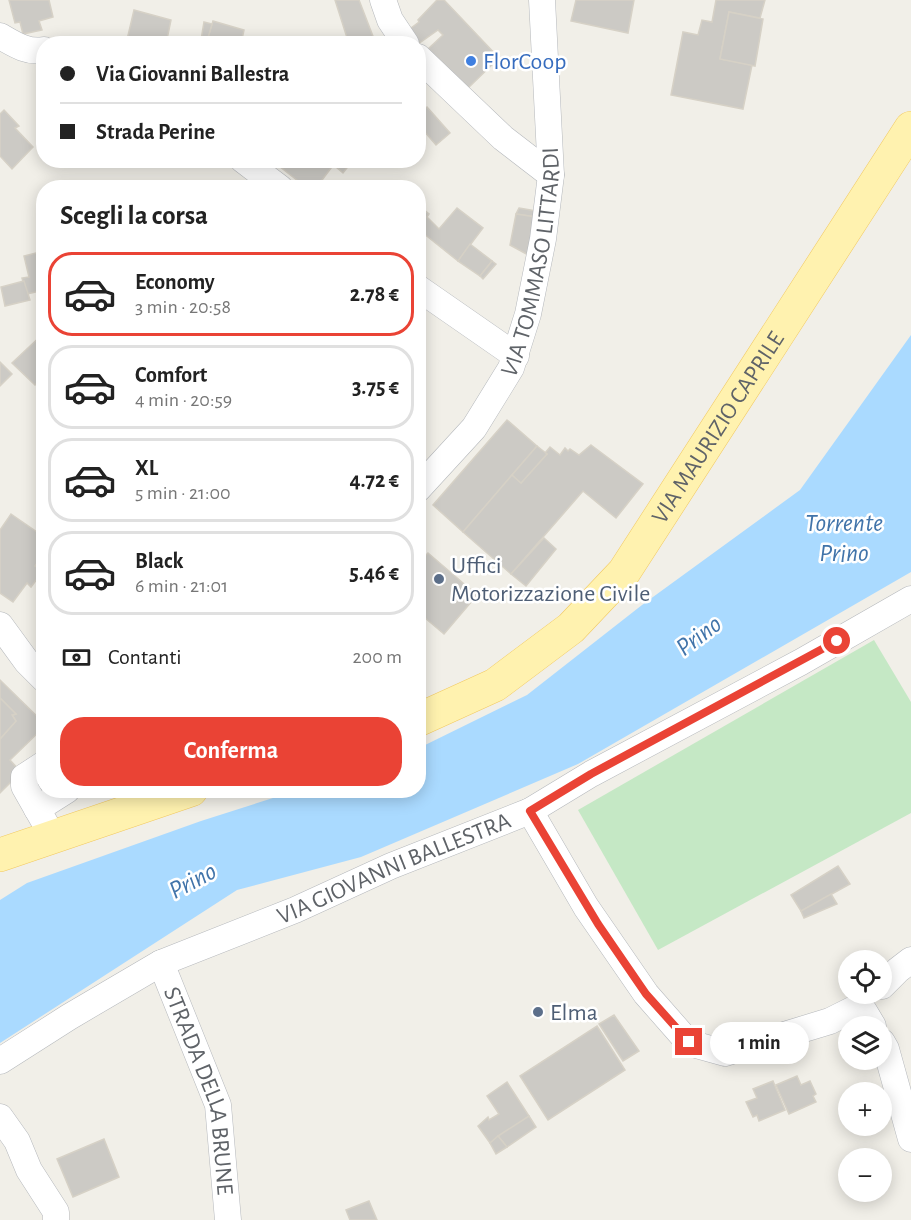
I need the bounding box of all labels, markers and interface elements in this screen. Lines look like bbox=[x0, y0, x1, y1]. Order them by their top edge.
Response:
place label: FlorCoop bbox=[483, 50, 566, 74]
marker: FlorCoop bbox=[464, 54, 478, 68]
text: Via Giovanni Ballestra bbox=[96, 63, 289, 85]
text: Strada Perine bbox=[96, 121, 215, 143]
street label: VIA TOMMASO LITTARDI bbox=[497, 146, 565, 382]
text: Scegli la corsa bbox=[60, 202, 208, 229]
icon: car bbox=[63, 267, 117, 321]
text: Economy bbox=[135, 271, 215, 293]
text: 2.78 € bbox=[350, 283, 399, 305]
text: 3 min · 20:58 bbox=[135, 297, 231, 317]
street label: VIA MAURIZIO CAPRILE bbox=[648, 327, 789, 528]
icon: car bbox=[63, 360, 117, 414]
text: Comfort bbox=[135, 364, 207, 386]
text: 3.75 € bbox=[352, 376, 399, 398]
text: 4 min · 20:59 bbox=[135, 390, 232, 410]
icon: car bbox=[63, 453, 117, 507]
text: XL bbox=[135, 457, 158, 479]
text: 4.72 € bbox=[349, 469, 399, 491]
text: 5 min · 21:00 bbox=[135, 483, 231, 503]
water label: Torrente Prino bbox=[805, 510, 883, 566]
icon: car bbox=[63, 546, 117, 600]
text: Black bbox=[135, 550, 183, 572]
place label: Uffici Motorizzazione Civile bbox=[451, 554, 650, 606]
text: 5.46 € bbox=[349, 562, 399, 584]
marker: Uffici Motorizzazione Civile bbox=[432, 572, 446, 586]
text: 6 min · 21:01 bbox=[135, 576, 228, 596]
water label: Prino bbox=[671, 611, 726, 661]
route start bbox=[823, 627, 850, 654]
icon: cash bbox=[60, 641, 93, 674]
text: Contanti bbox=[108, 646, 182, 668]
text: 200 m bbox=[352, 647, 402, 667]
button: Conferma bbox=[60, 717, 402, 786]
street label: VIA GIOVANNI BALLESTRA bbox=[274, 809, 514, 929]
water label: Prino bbox=[165, 858, 220, 904]
map controls bbox=[838, 950, 892, 1202]
button: locate bbox=[838, 950, 892, 1004]
street label: STRADA DELLA BRUNE bbox=[159, 984, 237, 1196]
place label: Elma bbox=[550, 1001, 598, 1025]
marker: Elma bbox=[531, 1005, 545, 1019]
button: layers bbox=[838, 1016, 892, 1070]
callout: 1 min bbox=[710, 1021, 809, 1063]
route end bbox=[675, 1028, 702, 1055]
text: 1 min bbox=[738, 1033, 781, 1053]
button: + bbox=[838, 1082, 892, 1136]
button: − bbox=[838, 1148, 892, 1202]

